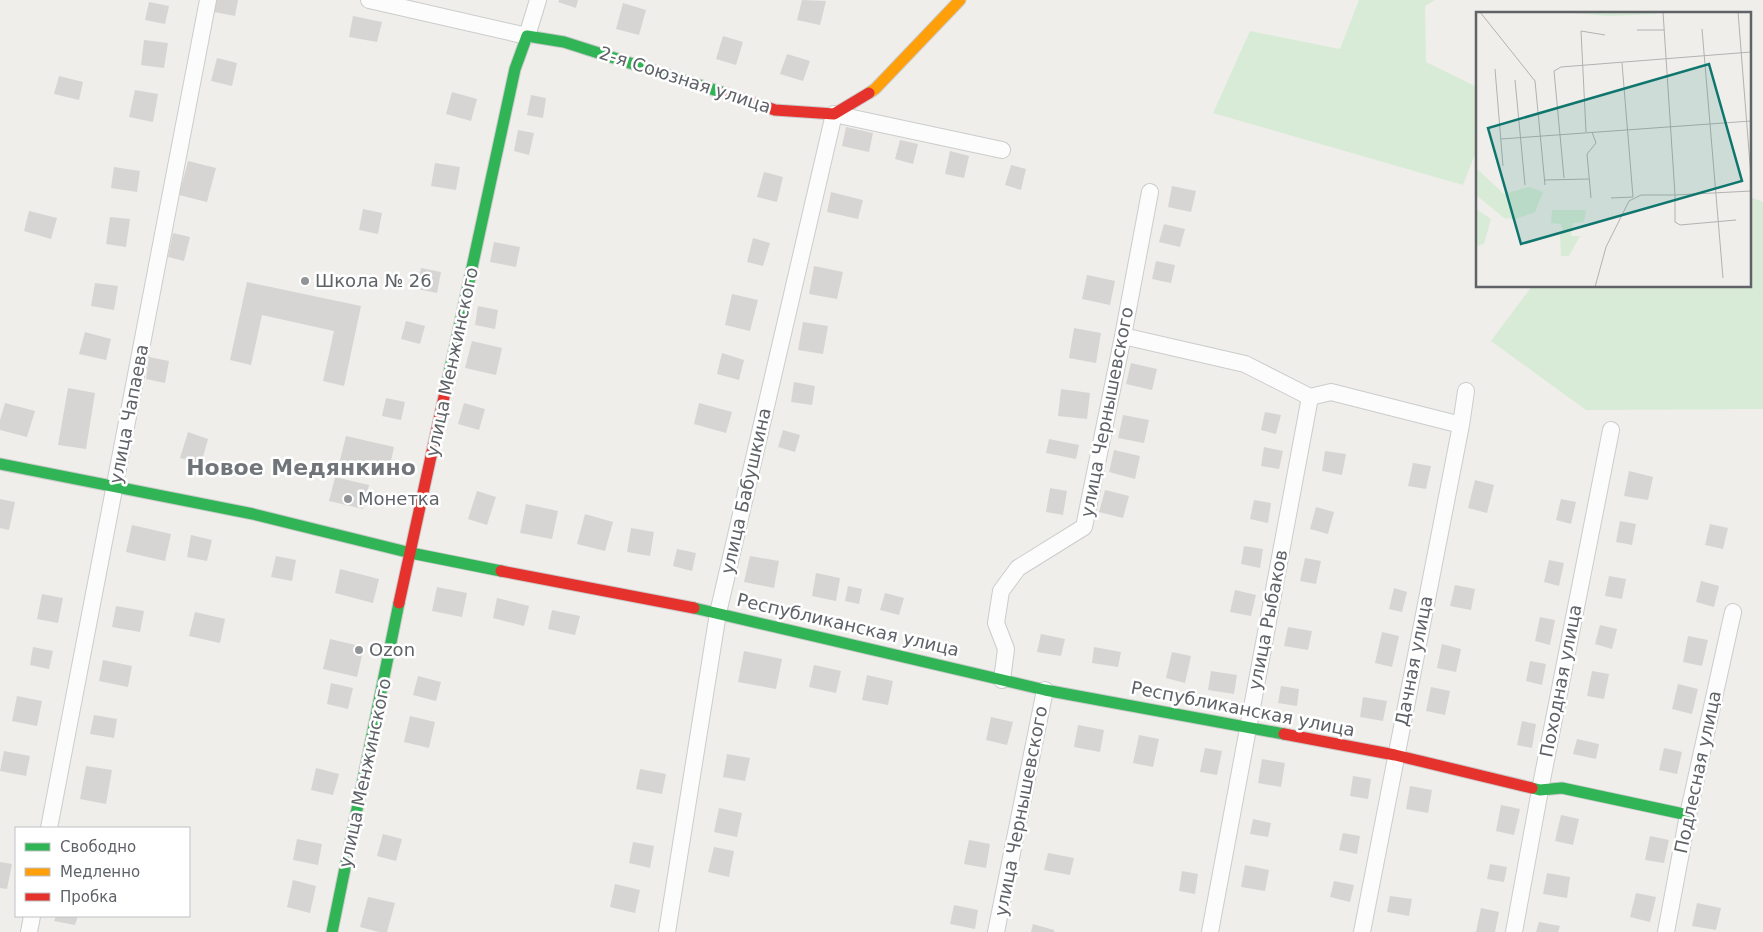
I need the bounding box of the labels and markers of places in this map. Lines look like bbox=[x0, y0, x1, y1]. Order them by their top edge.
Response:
place label: Школа № 26 bbox=[315, 270, 432, 291]
marker: Школа № 26 bbox=[299, 275, 311, 287]
place label: Монетка bbox=[358, 488, 440, 509]
marker: Монетка bbox=[342, 493, 354, 505]
place label: Ozon bbox=[369, 639, 415, 660]
marker: Ozon bbox=[353, 644, 365, 656]

